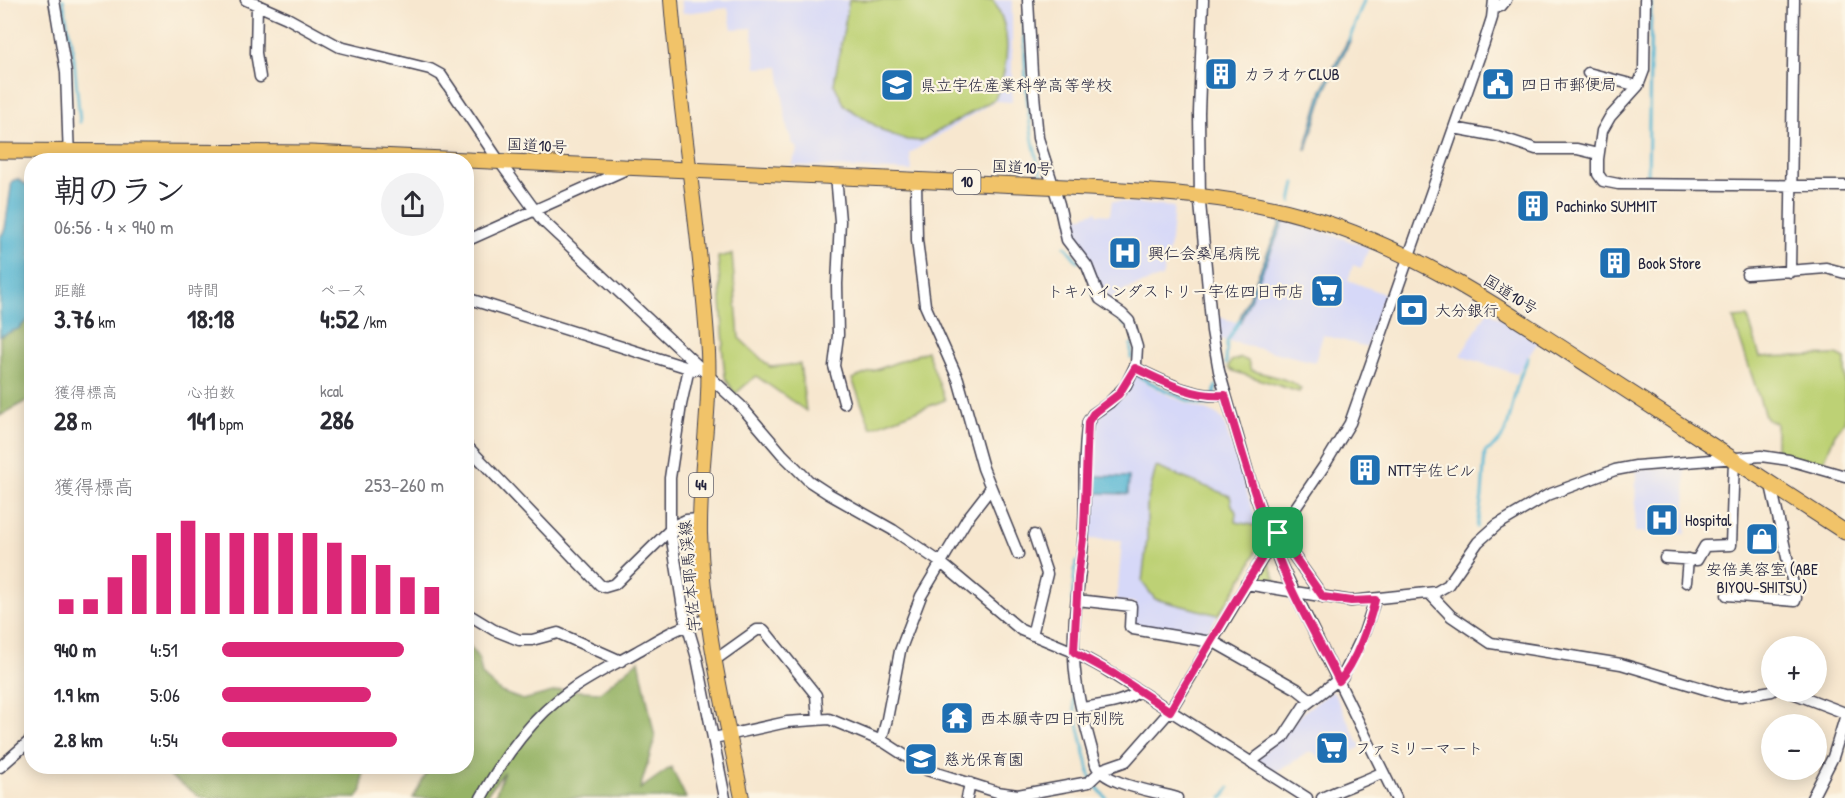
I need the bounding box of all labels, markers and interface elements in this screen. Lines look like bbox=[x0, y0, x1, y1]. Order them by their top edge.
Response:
building icon: カラオケCLUB bbox=[1203, 56, 1239, 92]
place label: カラオケCLUB bbox=[1244, 63, 1340, 85]
public building icon: 四日市郵便局 bbox=[1480, 66, 1516, 102]
school or university icon: 県立宇佐産業科学高等学校 bbox=[879, 67, 915, 103]
place label: 四日市郵便局 bbox=[1521, 73, 1617, 95]
place label: 県立宇佐産業科学高等学校 bbox=[920, 74, 1112, 96]
street label: 国道10号 bbox=[506, 132, 568, 158]
street label: 国道10号 bbox=[991, 154, 1053, 180]
text: 朝のラン bbox=[54, 168, 186, 212]
road number: 10 bbox=[954, 170, 980, 194]
button: share bbox=[381, 173, 444, 236]
building icon: Pachinko SUMMIT bbox=[1515, 188, 1551, 224]
place label: Pachinko SUMMIT bbox=[1556, 195, 1657, 217]
text: 06:56 · 4 × 940 m bbox=[54, 213, 174, 240]
hospital icon: 興仁会桑尾病院 bbox=[1107, 235, 1143, 271]
place label: 興仁会桑尾病院 bbox=[1148, 242, 1260, 264]
building icon: Book Store bbox=[1597, 245, 1633, 281]
place label: Book Store bbox=[1638, 252, 1702, 274]
street label: 国道10号 bbox=[1479, 269, 1543, 319]
supermarket icon: トキハインダストリー宇佐四日市店 bbox=[1309, 273, 1345, 309]
text: 距離 bbox=[54, 279, 86, 301]
text: 時間 bbox=[187, 279, 219, 301]
text: ペース bbox=[320, 279, 367, 301]
place label: トキハインダストリー宇佐四日市店 bbox=[1047, 280, 1304, 302]
bank icon: 大分銀行 bbox=[1394, 292, 1430, 328]
place label: 大分銀行 bbox=[1435, 299, 1499, 321]
text: 3.76 bbox=[54, 301, 94, 336]
text: 18:18 bbox=[187, 301, 234, 336]
text: 4:52 bbox=[320, 301, 359, 336]
text: km bbox=[94, 311, 116, 333]
text: /km bbox=[359, 311, 387, 333]
text: kcal bbox=[320, 380, 343, 402]
text: 獲得標高 bbox=[54, 381, 118, 403]
text: 心拍数 bbox=[187, 381, 235, 403]
text: 286 bbox=[320, 402, 354, 437]
text: 28 bbox=[54, 403, 77, 438]
text: 141 bbox=[187, 403, 216, 438]
text: m bbox=[77, 413, 92, 435]
text: bpm bbox=[216, 413, 244, 435]
building icon: NTT宇佐ビル bbox=[1347, 452, 1383, 488]
place label: NTT宇佐ビル bbox=[1388, 459, 1475, 481]
text: 253–260 m bbox=[364, 471, 444, 498]
text: 獲得標高 bbox=[54, 473, 134, 500]
road number: 44 bbox=[689, 473, 713, 497]
hospital icon: Hospital bbox=[1644, 502, 1680, 538]
pin bbox=[1252, 507, 1303, 558]
place label: Hospital bbox=[1685, 509, 1732, 531]
icon: arrive bbox=[1261, 516, 1294, 549]
street label: 宇佐本耶馬渓線 bbox=[673, 519, 705, 633]
shop icon: 安倍美容室 (ABE BIYOU-SHITSU) bbox=[1744, 521, 1780, 557]
place label: 安倍美容室 (ABE BIYOU-SHITSU) bbox=[1706, 558, 1818, 598]
text: 940 m bbox=[54, 636, 96, 663]
text: 4:51 bbox=[150, 636, 178, 663]
map controls bbox=[1761, 636, 1827, 780]
button: + bbox=[1761, 636, 1827, 702]
text: 1.9 km bbox=[54, 681, 99, 708]
text: 5:06 bbox=[150, 681, 180, 708]
temple icon: 西本願寺四日市別院 bbox=[939, 700, 975, 736]
place label: 西本願寺四日市別院 bbox=[980, 707, 1124, 729]
button: − bbox=[1761, 714, 1827, 780]
text: 2.8 km bbox=[54, 726, 103, 753]
text: 4:54 bbox=[150, 726, 178, 753]
supermarket icon: ファミリーマート bbox=[1314, 730, 1350, 766]
place label: ファミリーマート bbox=[1355, 737, 1483, 759]
school or university icon: 慈光保育園 bbox=[903, 741, 939, 777]
place label: 慈光保育園 bbox=[944, 748, 1024, 770]

